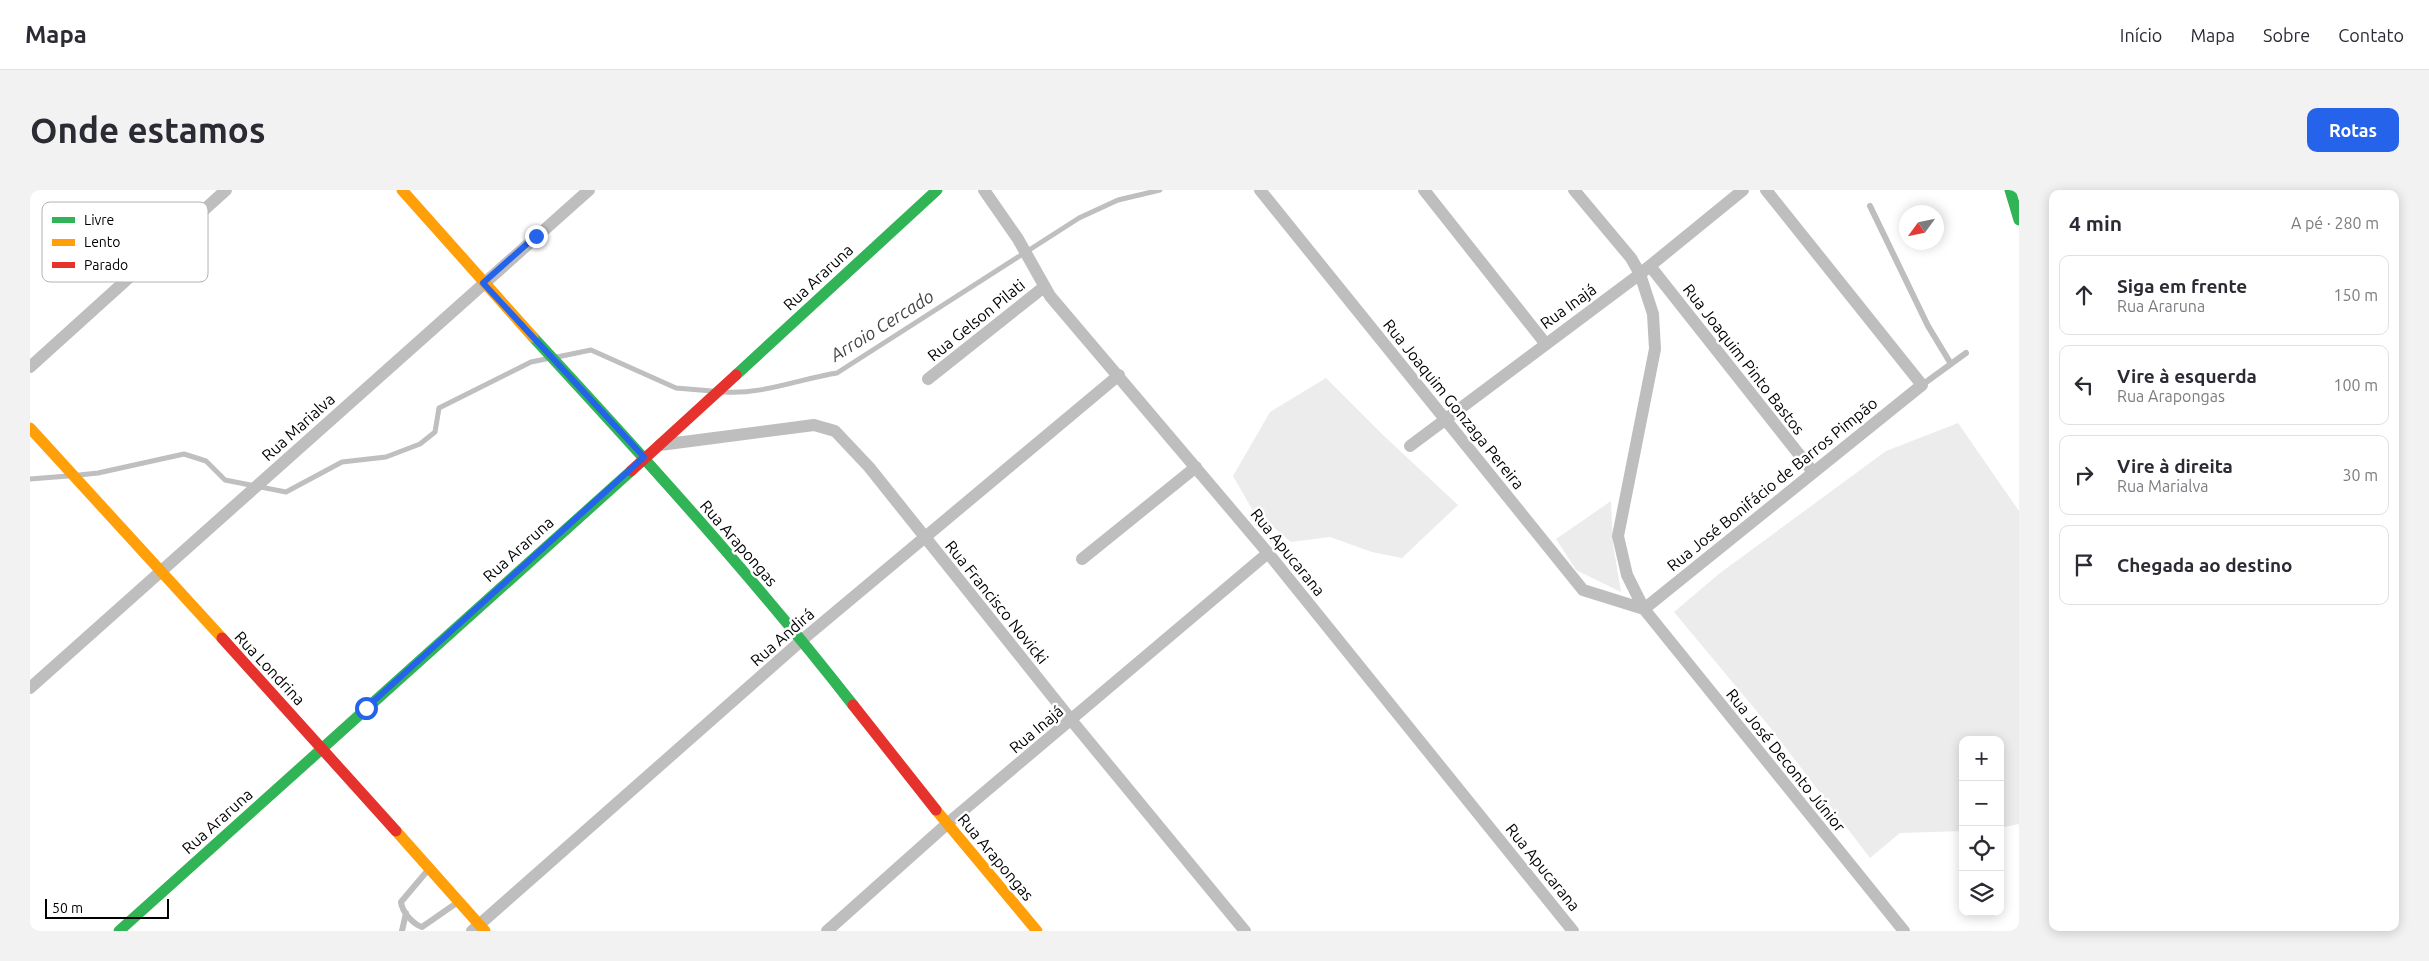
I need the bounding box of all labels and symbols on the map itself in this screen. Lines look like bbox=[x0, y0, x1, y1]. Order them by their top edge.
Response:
legend bbox=[42, 202, 208, 282]
north arrow bbox=[1899, 205, 1944, 250]
text: Livre bbox=[84, 212, 114, 228]
route end bbox=[525, 225, 548, 248]
text: Lento bbox=[84, 234, 121, 250]
street label: Rua Araruna bbox=[780, 240, 856, 314]
text: Parado bbox=[84, 257, 128, 273]
street label: Rua Gelson Pilati bbox=[924, 275, 1028, 365]
street label: Rua Inajá bbox=[1537, 280, 1599, 332]
street label: Rua Joaquim Pinto Bastos bbox=[1680, 280, 1808, 438]
water label: Arroio Cercado bbox=[825, 285, 937, 365]
street label: Rua Joaquim Gonzaga Pereira bbox=[1380, 316, 1528, 492]
street label: Rua Marialva bbox=[258, 390, 338, 464]
street label: Rua José Bonifácio de Barros Pimpão bbox=[1663, 393, 1881, 575]
street label: Rua Arapongas bbox=[697, 496, 781, 590]
street label: Rua Apucarana bbox=[1247, 505, 1329, 599]
street label: Rua Araruna bbox=[479, 513, 557, 585]
street label: Rua Francisco Novicki bbox=[942, 537, 1052, 667]
street label: Rua Andirá bbox=[747, 605, 817, 669]
street label: Rua Londrina bbox=[231, 627, 309, 709]
street label: Rua José Deconto Júnior bbox=[1723, 685, 1849, 835]
route start bbox=[355, 697, 378, 720]
street label: Rua Inajá bbox=[1005, 701, 1067, 757]
street label: Rua Araruna bbox=[178, 785, 256, 857]
street label: Rua Arapongas bbox=[954, 810, 1038, 904]
street label: Rua Apucarana bbox=[1502, 820, 1584, 914]
scale bar bbox=[45, 896, 169, 919]

